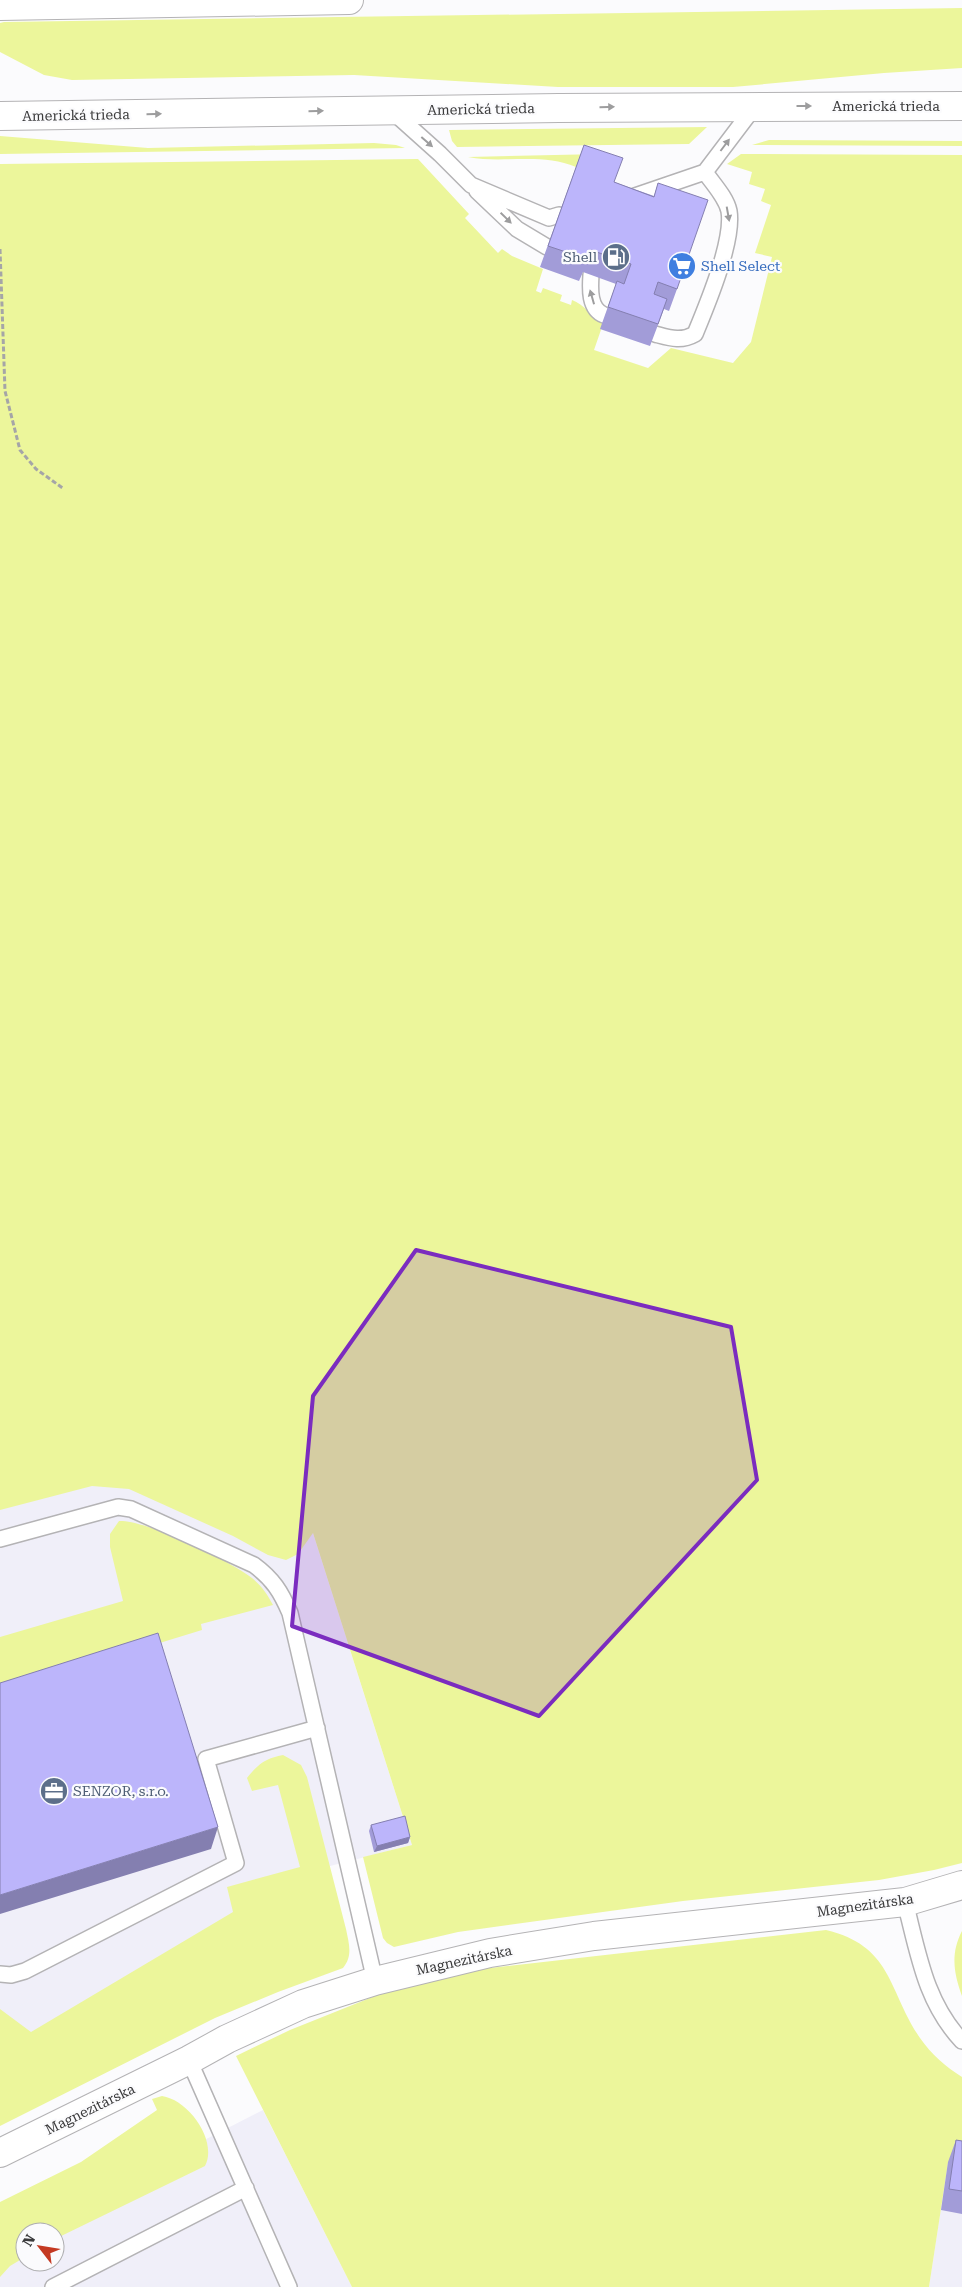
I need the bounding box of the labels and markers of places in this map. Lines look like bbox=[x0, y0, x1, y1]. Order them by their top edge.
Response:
fuel station icon: Shell bbox=[601, 242, 631, 272]
place label: Shell bbox=[563, 249, 598, 265]
supermarket icon: Shell Select bbox=[667, 251, 697, 281]
place label: Shell Select bbox=[701, 258, 780, 274]
office icon: SENZOR, s.r.o. bbox=[39, 1776, 69, 1806]
place label: SENZOR, s.r.o. bbox=[73, 1783, 169, 1799]

